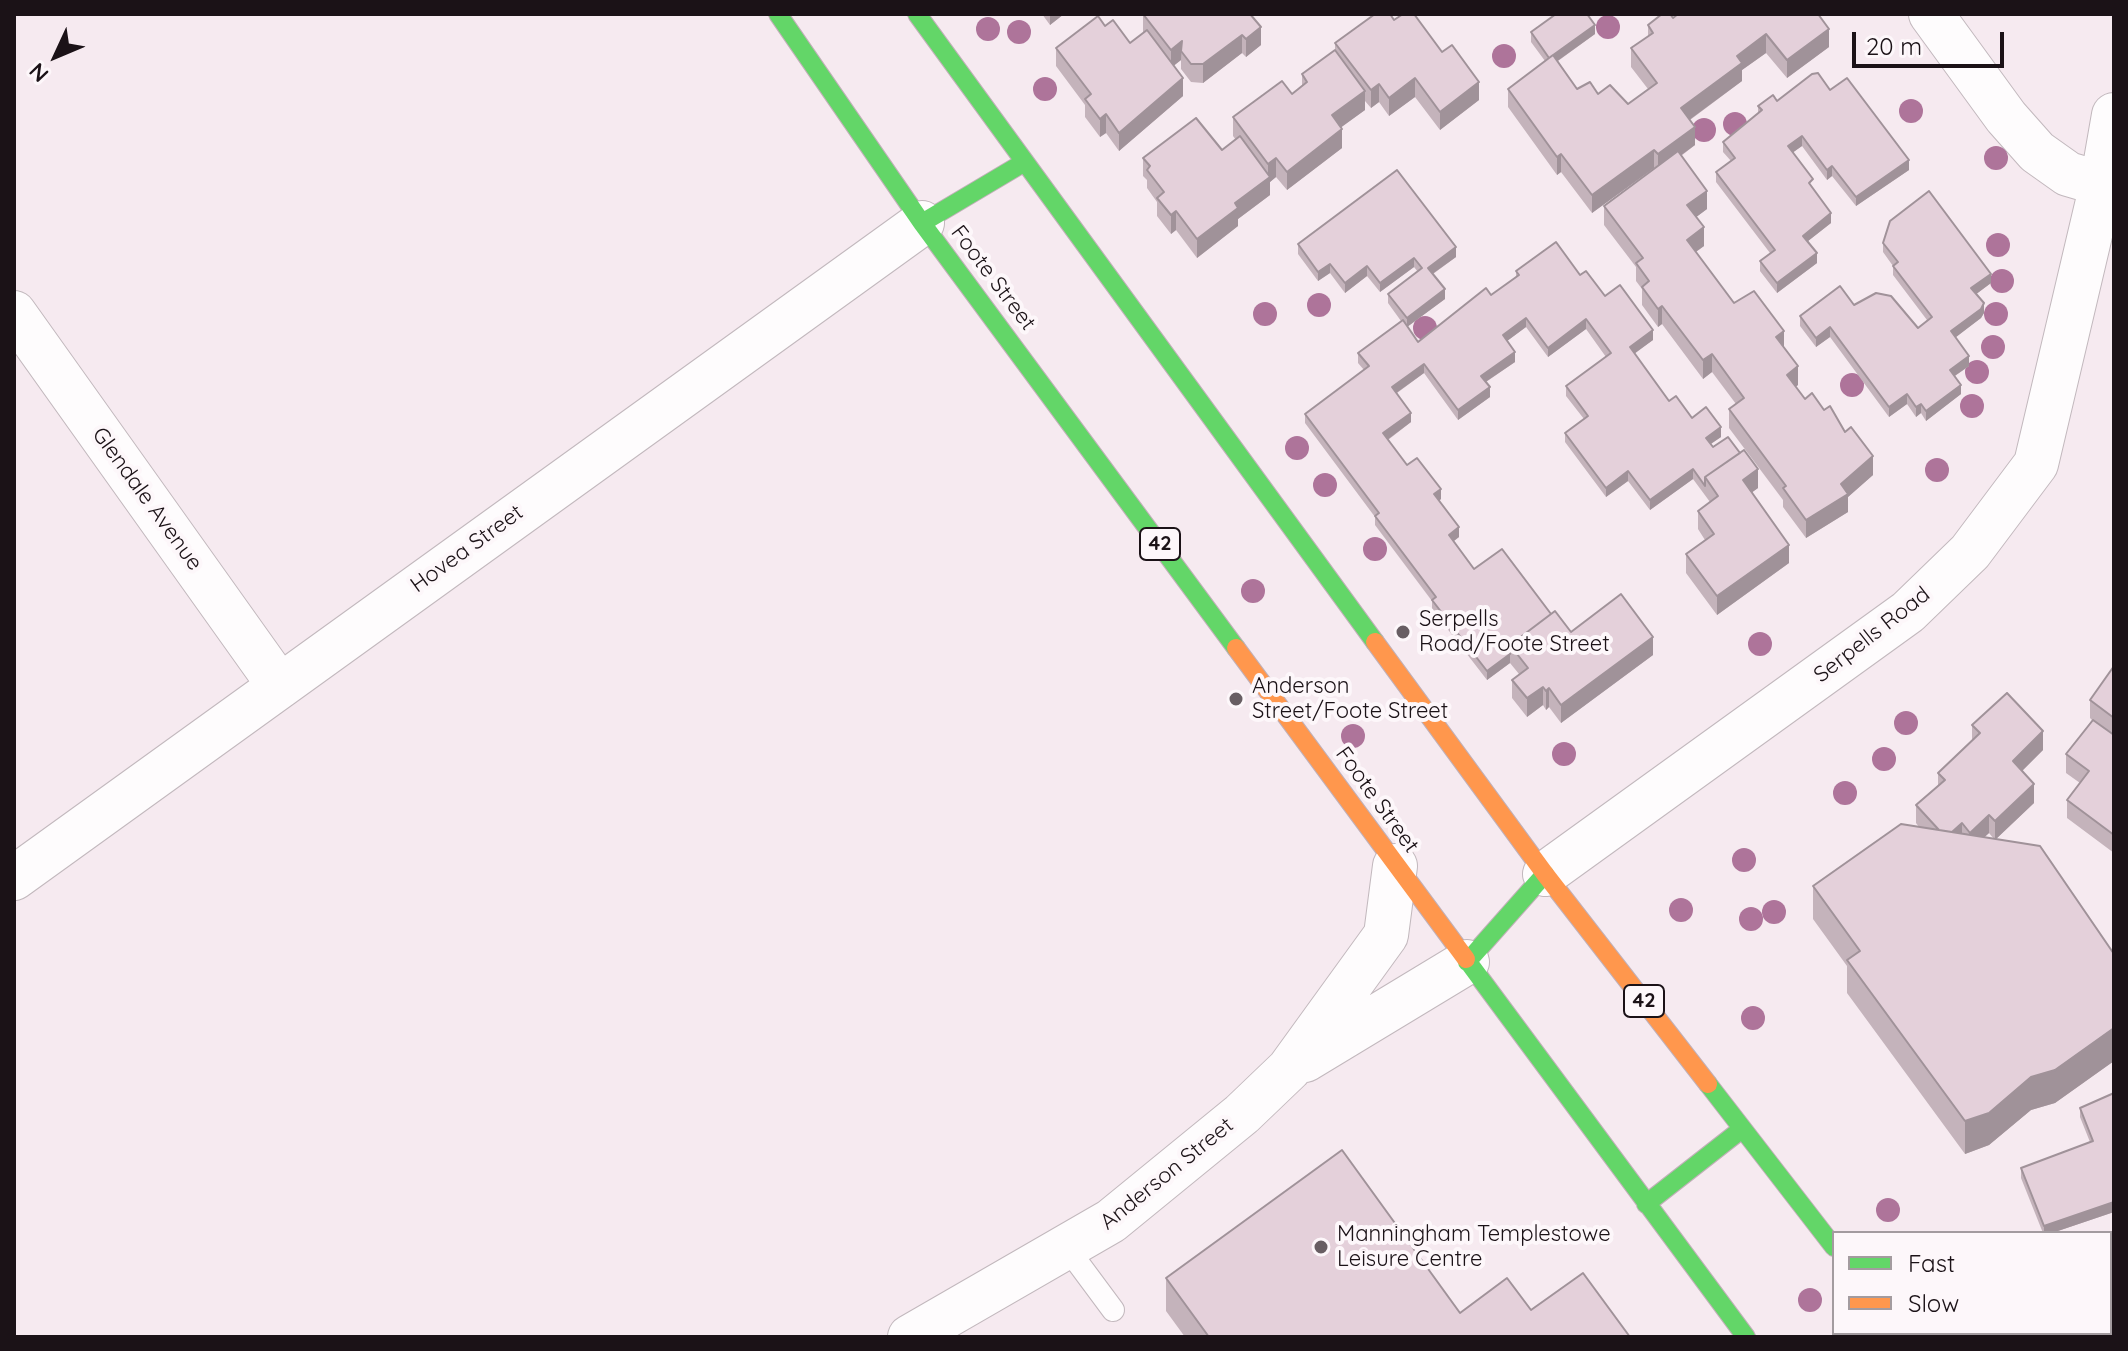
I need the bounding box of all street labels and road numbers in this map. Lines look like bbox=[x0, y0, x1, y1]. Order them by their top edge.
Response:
street label: Foote Street bbox=[945, 220, 1041, 336]
street label: Glendale Avenue bbox=[86, 422, 208, 576]
street label: Hovea Street bbox=[406, 499, 528, 599]
road number: 42 bbox=[1140, 528, 1180, 560]
street label: Serpells Road bbox=[1809, 581, 1935, 689]
street label: Foote Street bbox=[1330, 742, 1424, 858]
road number: 42 bbox=[1624, 985, 1664, 1017]
street label: Anderson Street bbox=[1095, 1112, 1239, 1236]

